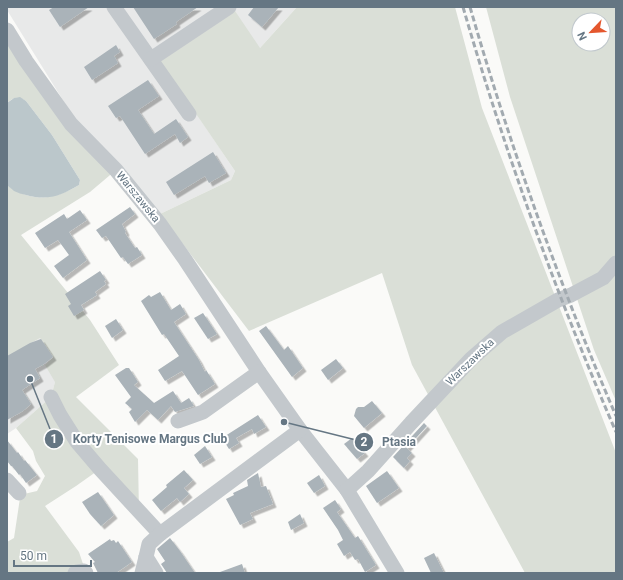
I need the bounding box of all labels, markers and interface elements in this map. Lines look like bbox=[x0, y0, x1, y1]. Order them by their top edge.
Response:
north arrow bbox=[571, 12, 611, 52]
text: N bbox=[575, 30, 590, 42]
street label: Warszawska bbox=[113, 169, 163, 225]
street label: Warszawska bbox=[443, 336, 497, 388]
callout: Korty Tenisowe Margus Club bbox=[44, 427, 235, 451]
callout: Ptasia bbox=[354, 430, 424, 454]
text: 1 bbox=[51, 432, 57, 446]
text: Korty Tenisowe Margus Club bbox=[73, 432, 228, 446]
text: 2 bbox=[361, 435, 368, 449]
text: Ptasia bbox=[382, 435, 417, 449]
scale bar bbox=[14, 542, 91, 568]
text: 50 m bbox=[20, 549, 47, 563]

